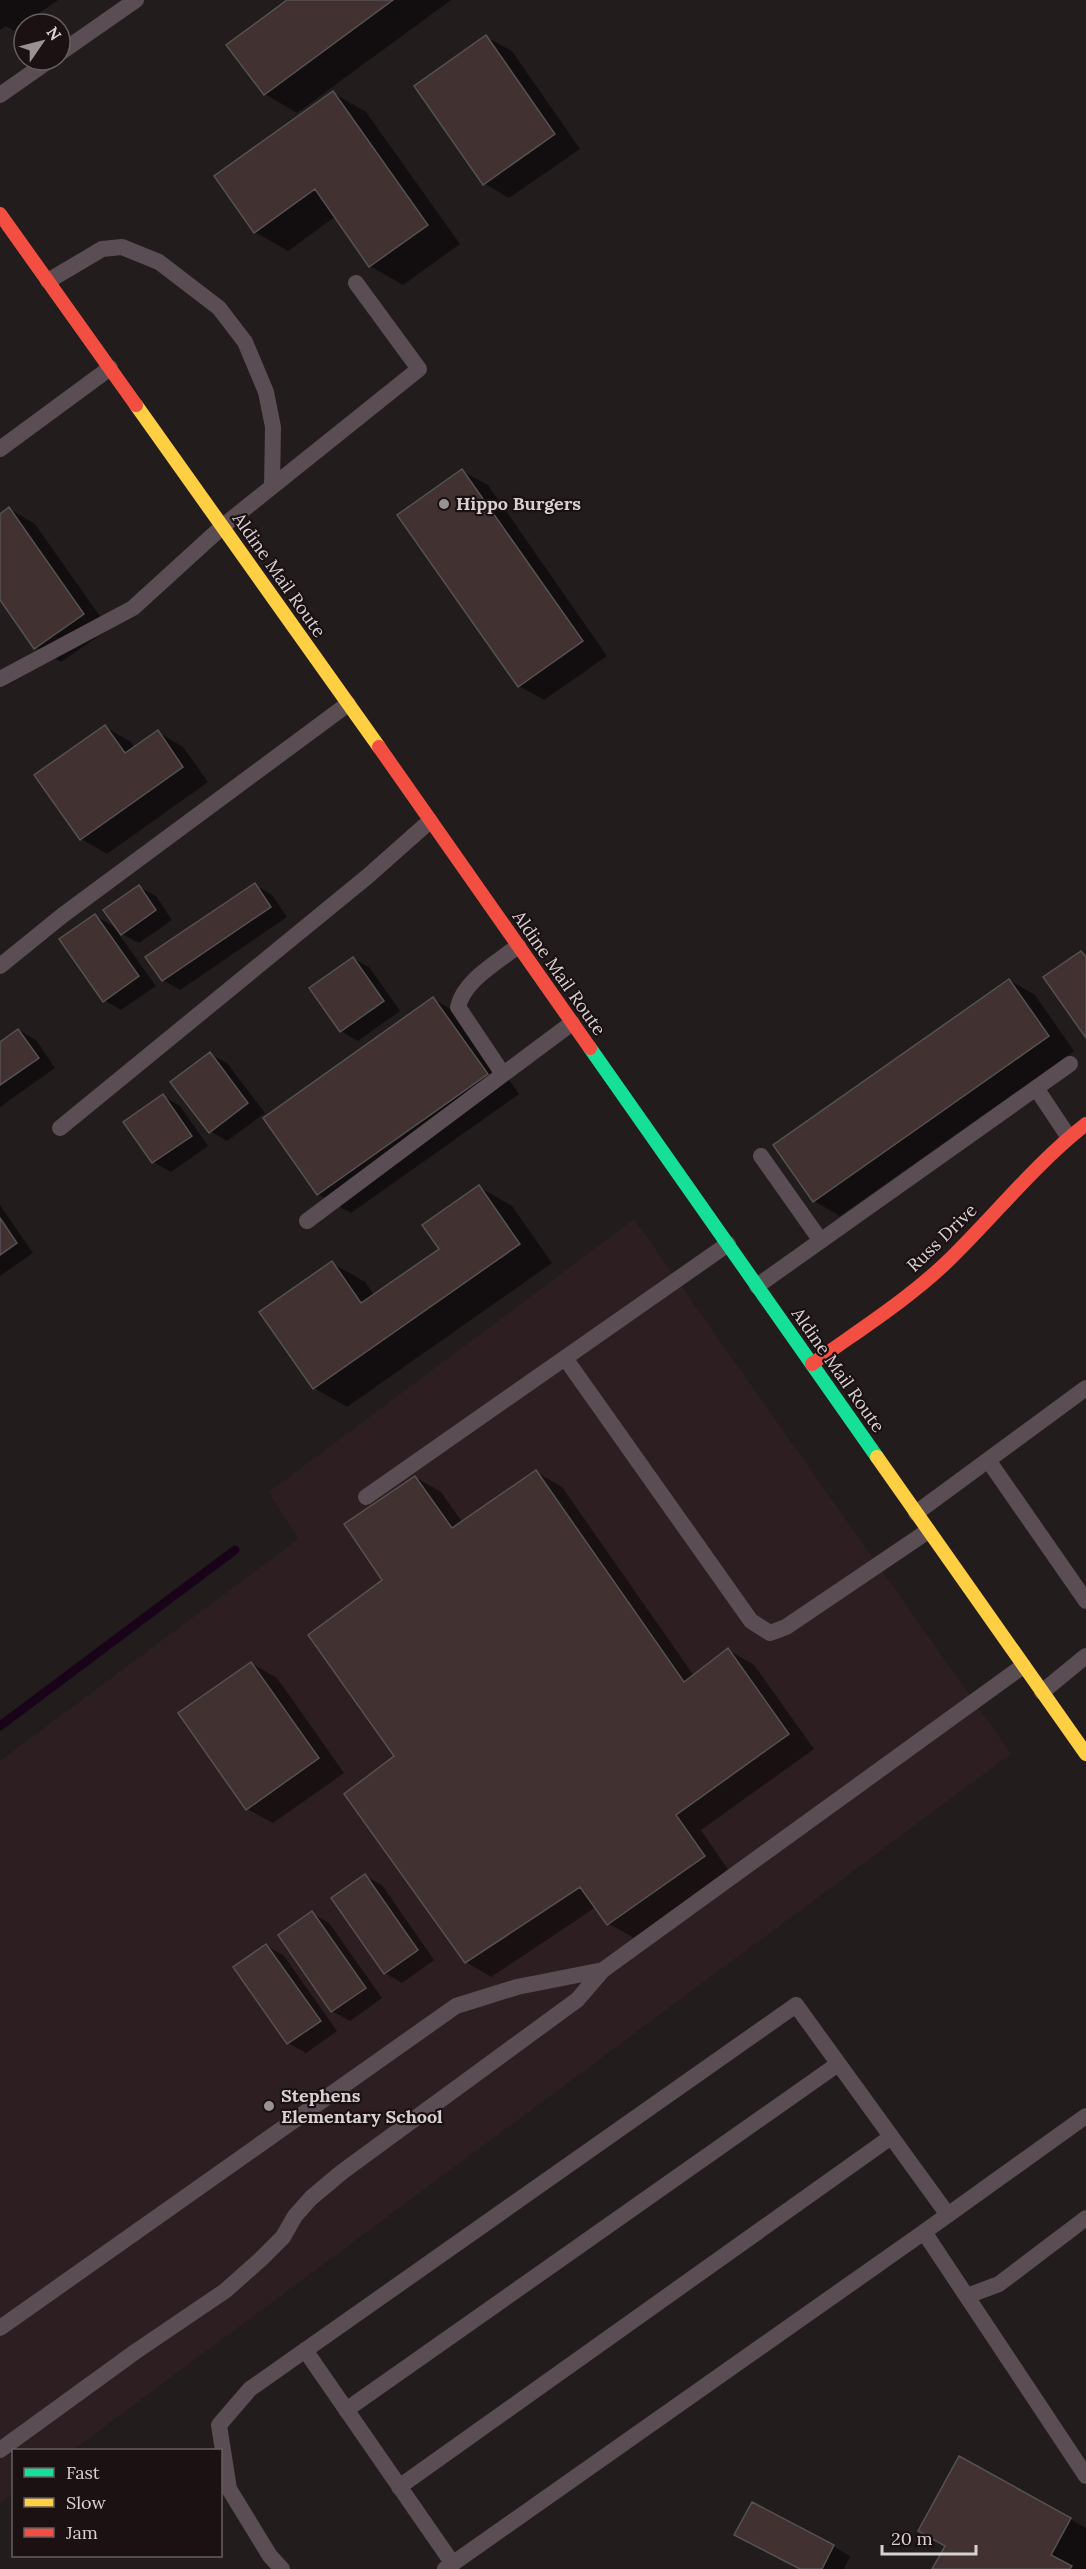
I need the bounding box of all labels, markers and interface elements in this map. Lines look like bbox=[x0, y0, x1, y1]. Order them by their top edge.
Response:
north arrow bbox=[12, 12, 72, 72]
text: N bbox=[43, 23, 66, 44]
place label: Hippo Burgers bbox=[456, 492, 581, 515]
marker: Hippo Burgers bbox=[437, 497, 451, 511]
street label: Aldine Mail Route bbox=[227, 507, 331, 642]
street label: Aldine Mail Route bbox=[507, 905, 611, 1040]
street label: Russ Drive bbox=[902, 1198, 982, 1277]
street label: Aldine Mail Route bbox=[786, 1302, 890, 1437]
place label: Stephens Elementary School bbox=[281, 2084, 443, 2128]
marker: Stephens Elementary School bbox=[262, 2099, 276, 2113]
legend bbox=[12, 2449, 222, 2557]
text: Fast bbox=[66, 2461, 100, 2484]
text: Slow bbox=[66, 2491, 106, 2514]
scale bar bbox=[882, 2518, 976, 2556]
text: Jam bbox=[65, 2521, 98, 2544]
text: 20 m bbox=[891, 2527, 933, 2550]

